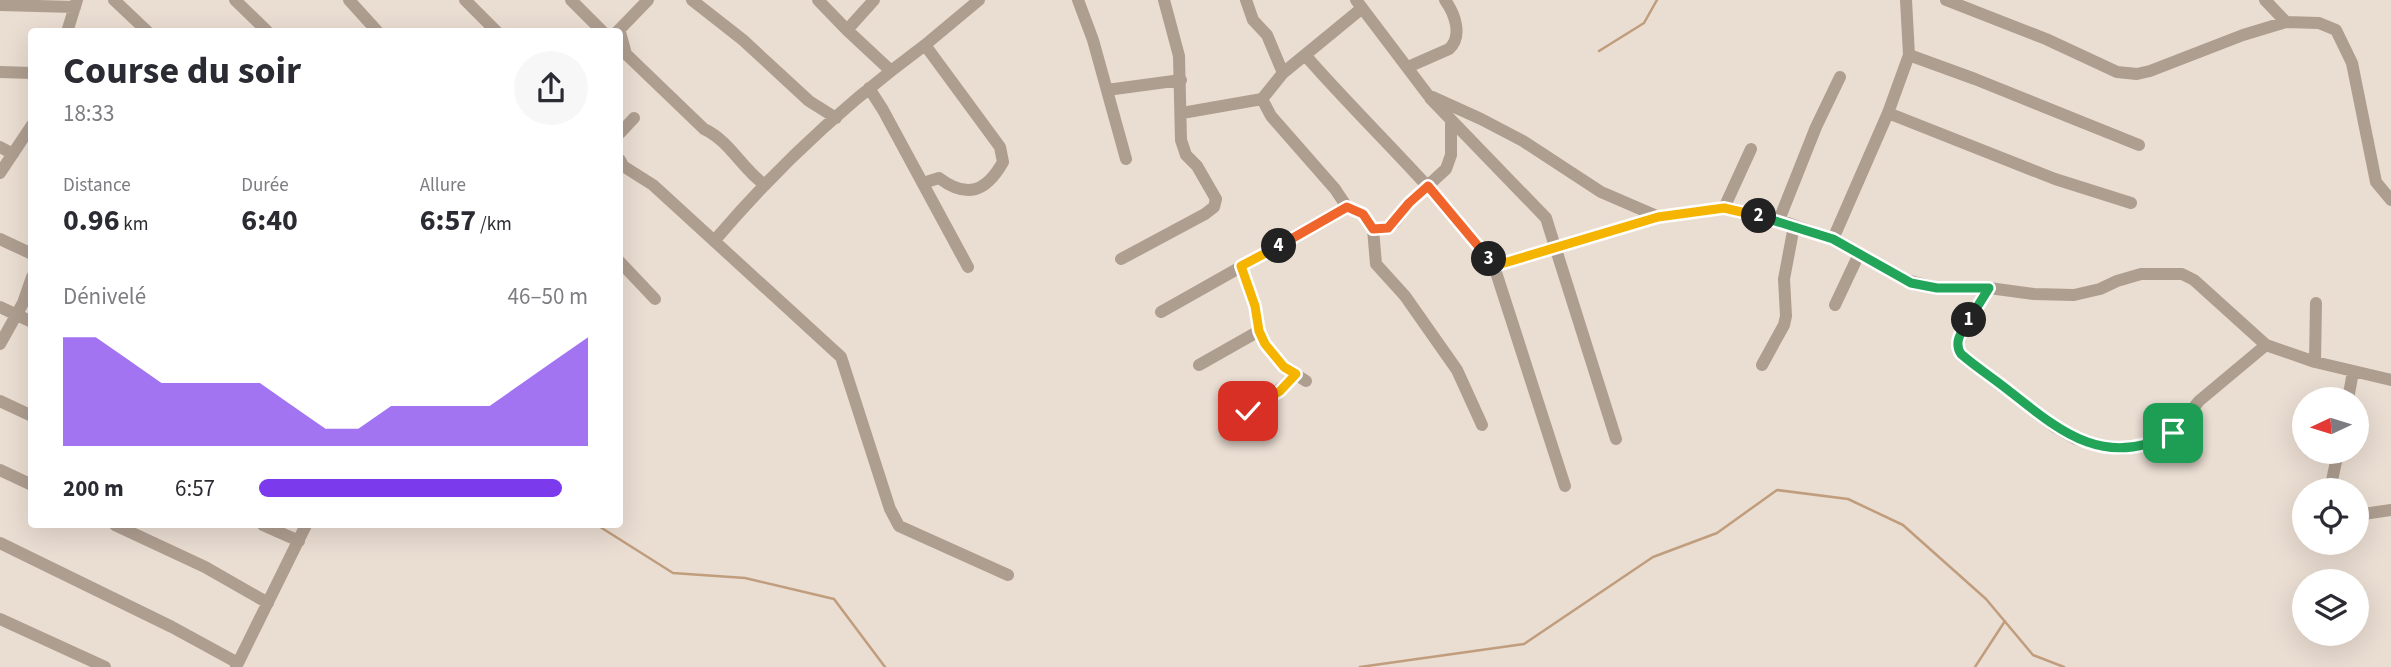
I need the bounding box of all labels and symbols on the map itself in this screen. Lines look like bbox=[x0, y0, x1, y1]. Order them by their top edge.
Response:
pin: 2 bbox=[1742, 198, 1776, 234]
pin: 4 bbox=[1262, 229, 1296, 264]
pin: 3 bbox=[1472, 242, 1506, 276]
pin: 1 bbox=[1952, 302, 1986, 338]
pin bbox=[1218, 381, 1278, 441]
north arrow bbox=[2292, 387, 2370, 464]
pin bbox=[2143, 403, 2203, 463]

